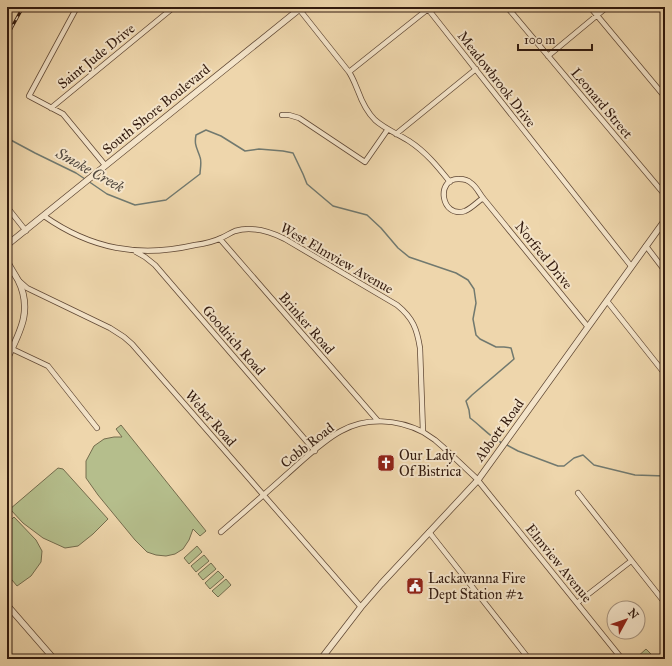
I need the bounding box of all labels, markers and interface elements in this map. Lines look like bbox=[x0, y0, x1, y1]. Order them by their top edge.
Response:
street label: Saint Jude Drive bbox=[54, 20, 139, 93]
scale bar bbox=[518, 26, 592, 52]
street label: Meadowbrook Drive bbox=[454, 28, 540, 131]
text: 100 m bbox=[524, 33, 555, 47]
street label: South Shore Boulevard bbox=[99, 61, 214, 158]
street label: Leonard Street bbox=[567, 65, 636, 142]
water label: Smoke Creek bbox=[52, 143, 128, 196]
street label: Norfred Drive bbox=[511, 218, 576, 293]
street label: West Elmview Avenue bbox=[277, 219, 396, 298]
street label: Brinker Road bbox=[275, 289, 338, 358]
street label: Goodrich Road bbox=[199, 302, 269, 379]
street label: Weber Road bbox=[181, 387, 240, 450]
street label: Abbott Road bbox=[470, 396, 528, 466]
street label: Cobb Road bbox=[277, 419, 337, 472]
place label: Our Lady Of Bistrica bbox=[399, 447, 461, 480]
church icon: Our Lady Of Bistrica bbox=[376, 453, 396, 473]
street label: Elmview Avenue bbox=[522, 521, 596, 606]
place label: Lackawanna Fire Dept Station #2 bbox=[428, 570, 526, 603]
public building icon: Lackawanna Fire Dept Station #2 bbox=[405, 576, 425, 596]
north arrow bbox=[606, 600, 646, 640]
text: N bbox=[625, 606, 642, 622]

